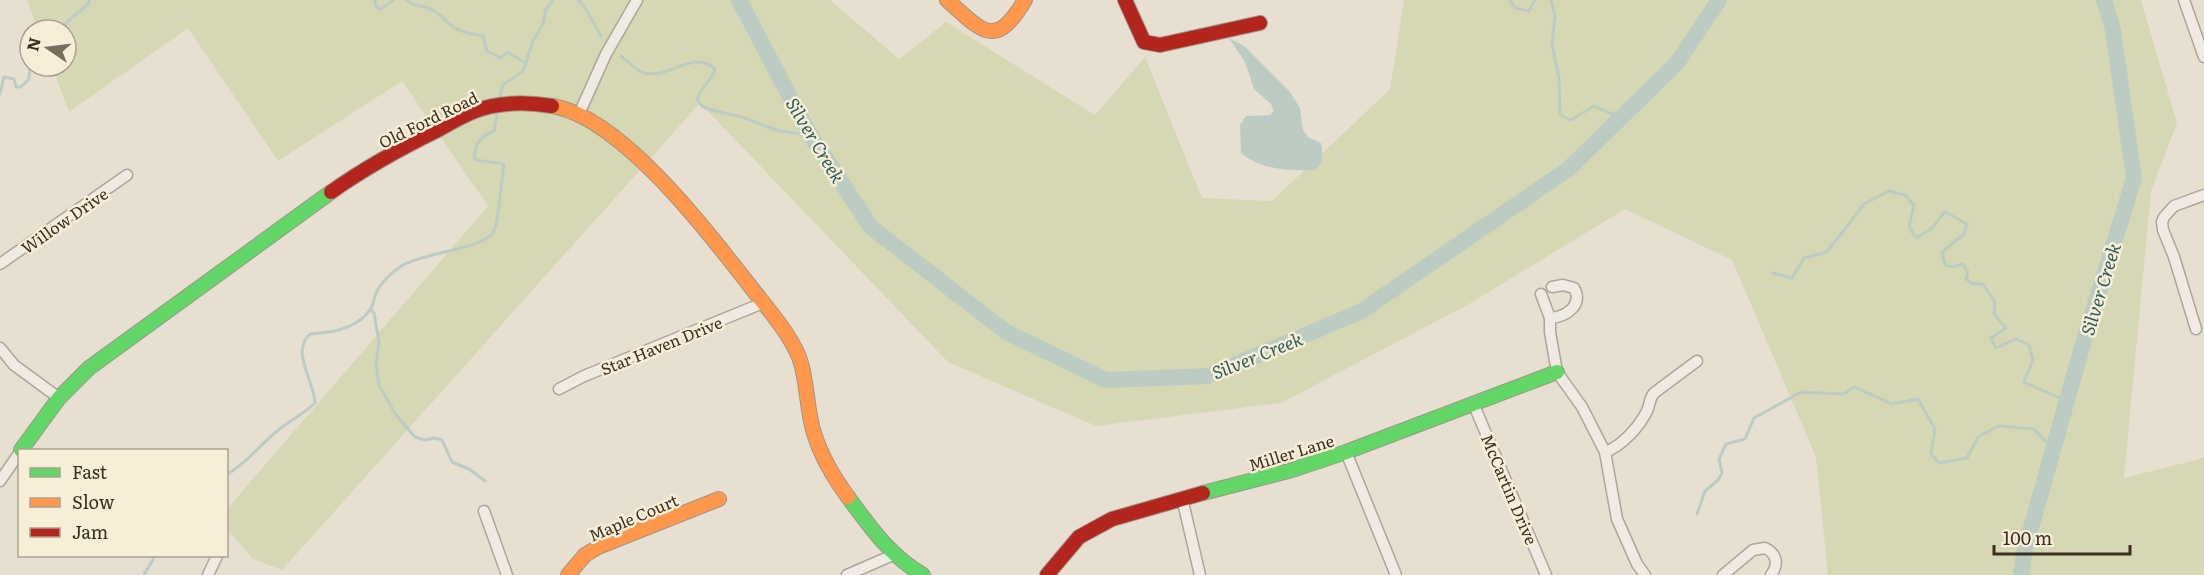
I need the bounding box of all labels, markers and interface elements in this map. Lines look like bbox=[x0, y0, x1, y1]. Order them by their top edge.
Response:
north arrow bbox=[18, 18, 78, 78]
text: N bbox=[19, 35, 46, 54]
street label: Old Ford Road bbox=[374, 84, 482, 153]
water label: Silver Creek bbox=[780, 92, 852, 188]
street label: Willow Drive bbox=[16, 181, 112, 259]
water label: Silver Creek bbox=[2073, 239, 2127, 339]
street label: Star Haven Drive bbox=[597, 310, 725, 380]
water label: Silver Creek bbox=[1208, 325, 1306, 385]
street label: Miller Lane bbox=[1245, 428, 1337, 476]
street label: McCartin Drive bbox=[1476, 430, 1544, 548]
legend bbox=[18, 449, 228, 557]
text: Fast bbox=[72, 458, 108, 485]
street label: Maple Court bbox=[585, 487, 682, 547]
text: Slow bbox=[72, 488, 115, 515]
text: Jam bbox=[72, 518, 108, 545]
scale bar bbox=[1994, 518, 2130, 556]
text: 100 m bbox=[2003, 524, 2052, 551]

